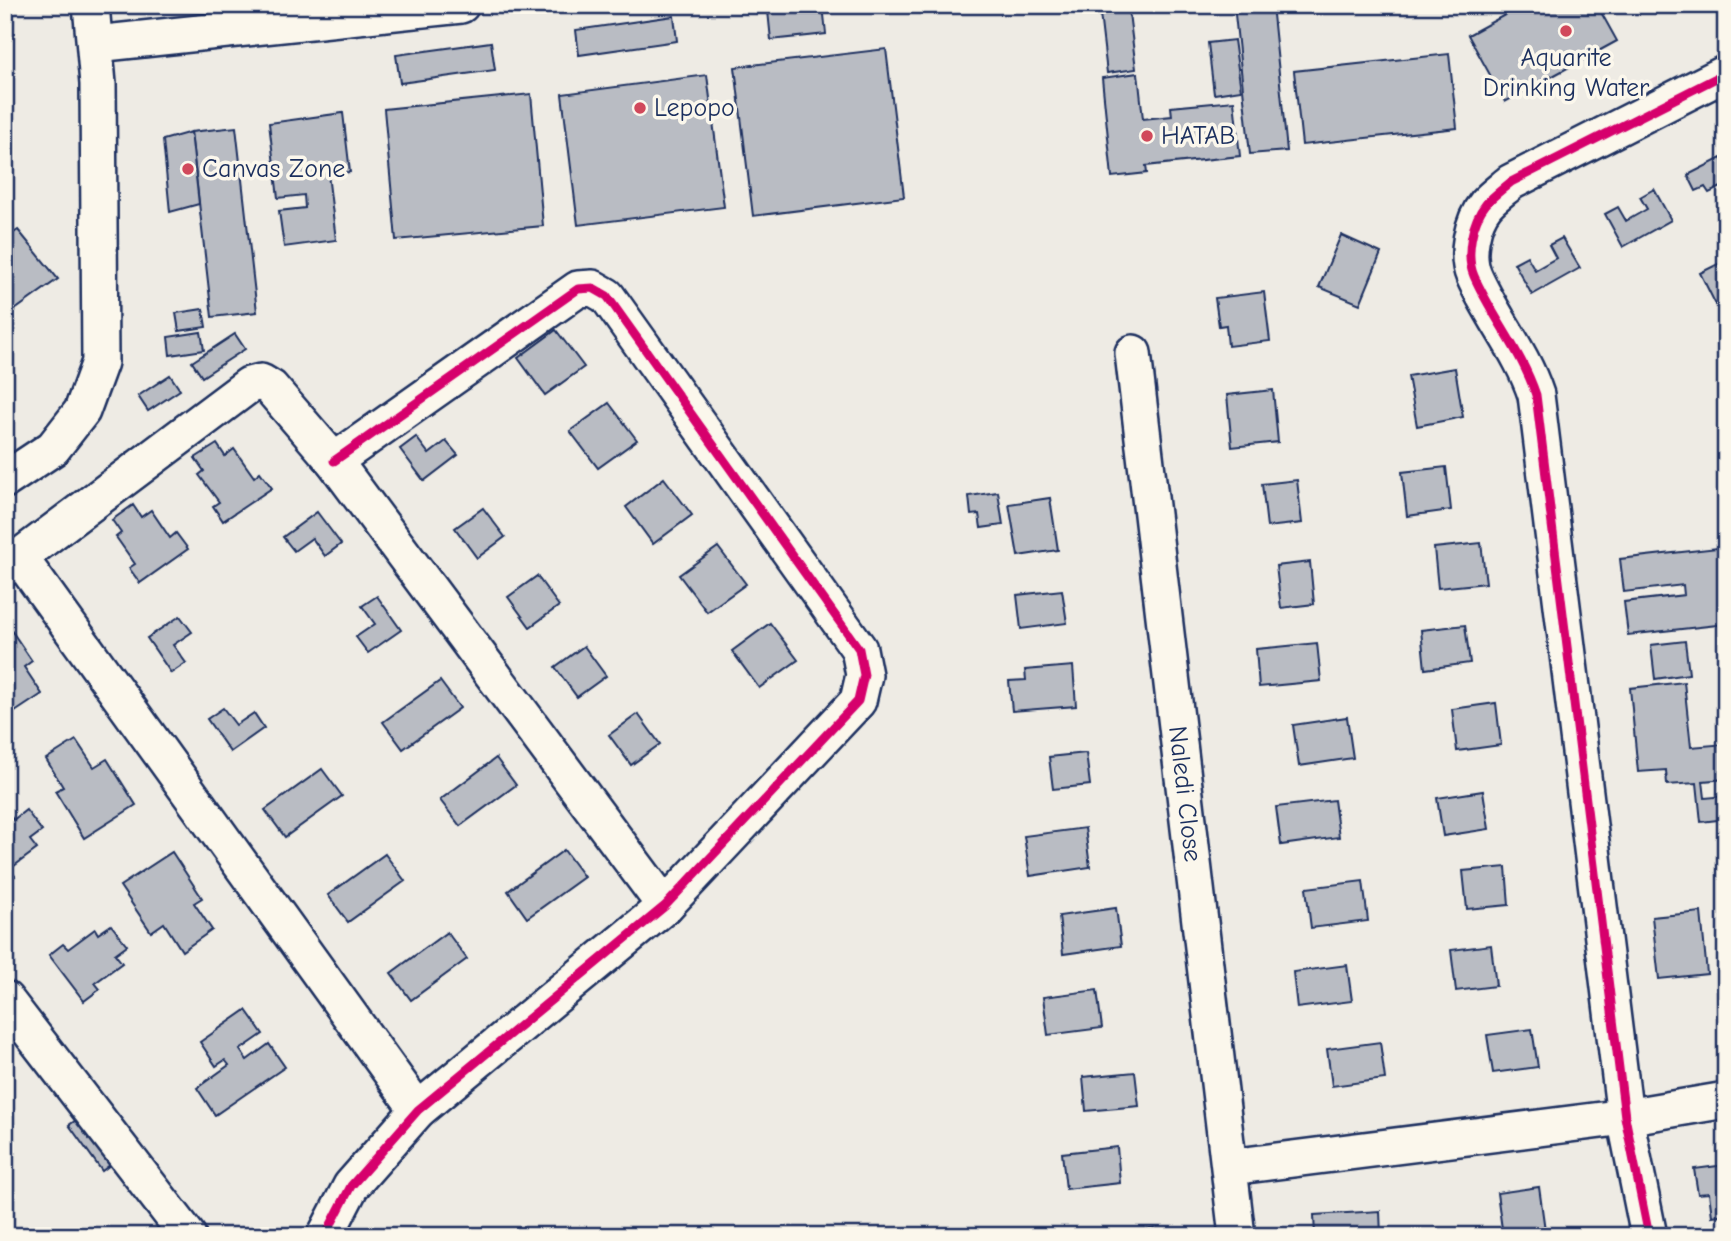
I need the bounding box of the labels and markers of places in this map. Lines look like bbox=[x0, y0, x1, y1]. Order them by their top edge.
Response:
marker: Aquarite Drinking Water bbox=[1558, 23, 1574, 39]
place label: Aquarite Drinking Water bbox=[1483, 43, 1650, 103]
place label: Lepopo bbox=[654, 93, 735, 123]
marker: Lepopo bbox=[632, 100, 648, 116]
place label: HATAB bbox=[1161, 121, 1236, 151]
marker: HATAB bbox=[1139, 128, 1155, 144]
place label: Canvas Zone bbox=[202, 154, 345, 184]
marker: Canvas Zone bbox=[180, 161, 196, 177]

